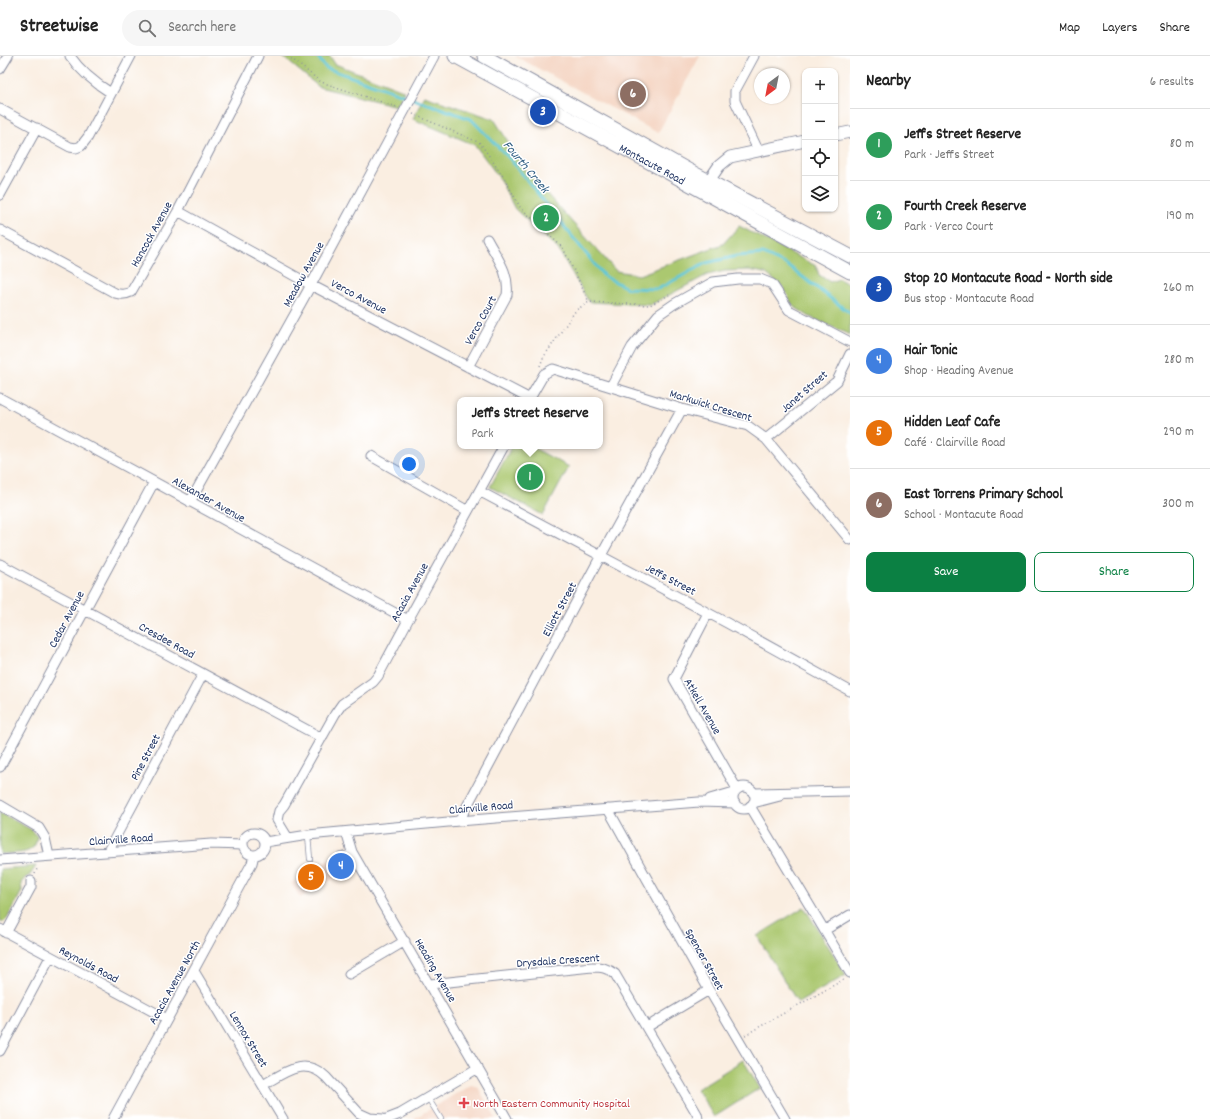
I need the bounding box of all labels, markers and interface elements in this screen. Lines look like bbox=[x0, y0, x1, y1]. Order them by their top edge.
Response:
search box bbox=[122, 10, 402, 46]
text: Streetwise bbox=[20, 14, 98, 41]
icon: search bbox=[136, 17, 158, 39]
text: Search here bbox=[168, 17, 236, 39]
text: Map bbox=[1059, 18, 1080, 38]
text: Layers bbox=[1102, 18, 1137, 38]
text: Share bbox=[1159, 18, 1190, 38]
north arrow bbox=[754, 68, 790, 104]
map controls bbox=[802, 68, 838, 212]
button: + bbox=[802, 68, 838, 104]
text: Nearby bbox=[866, 70, 910, 94]
text: 6 results bbox=[1150, 73, 1194, 92]
pin: 6 bbox=[620, 79, 646, 109]
pin: 3 bbox=[530, 97, 556, 127]
button: − bbox=[802, 104, 838, 140]
text: Jeffs Street Reserve bbox=[904, 124, 1021, 146]
text: 1 bbox=[878, 135, 880, 154]
text: 80 m bbox=[1170, 135, 1194, 154]
water label: Fourth Creek bbox=[497, 137, 554, 199]
street label: Montacute Road bbox=[616, 140, 688, 190]
button: locate bbox=[802, 140, 838, 176]
text: Park · Jeffs Street bbox=[904, 146, 994, 165]
button: layers bbox=[802, 176, 838, 212]
text: Fourth Creek Reserve bbox=[904, 196, 1026, 218]
street label: Hancock Avenue bbox=[127, 199, 177, 271]
pin: 2 bbox=[533, 203, 559, 233]
text: 2 bbox=[876, 207, 882, 226]
text: 190 m bbox=[1166, 207, 1194, 226]
text: Park · Verco Court bbox=[904, 218, 993, 237]
street label: Meadow Avenue bbox=[279, 239, 329, 310]
text: Stop 20 Montacute Road - North side bbox=[904, 268, 1113, 290]
street label: Verco Avenue bbox=[327, 275, 389, 319]
text: 3 bbox=[876, 279, 882, 298]
text: 260 m bbox=[1163, 279, 1194, 298]
text: Bus stop · Montacute Road bbox=[904, 290, 1034, 309]
street label: Verco Court bbox=[461, 293, 502, 348]
text: Hair Tonic bbox=[904, 340, 958, 362]
text: 4 bbox=[876, 351, 882, 370]
text: 280 m bbox=[1164, 351, 1194, 370]
text: Shop · Heading Avenue bbox=[904, 362, 1014, 381]
street label: Janet Street bbox=[778, 367, 833, 417]
street label: Markwick Crescent bbox=[667, 386, 754, 427]
popup bbox=[457, 397, 603, 449]
text: Jeffs Street Reserve bbox=[471, 403, 589, 425]
text: Hidden Leaf Cafe bbox=[904, 412, 1000, 434]
text: 5 bbox=[876, 423, 882, 442]
text: 290 m bbox=[1163, 423, 1194, 442]
text: Park bbox=[471, 425, 494, 444]
text: Café · Clairville Road bbox=[904, 434, 1005, 453]
your location bbox=[399, 454, 419, 474]
pin: 1 bbox=[517, 462, 543, 492]
street label: Alexander Avenue bbox=[169, 473, 248, 527]
text: East Torrens Primary School bbox=[904, 484, 1063, 506]
text: 6 bbox=[876, 495, 882, 514]
text: 300 m bbox=[1162, 495, 1194, 514]
text: School · Montacute Road bbox=[904, 506, 1023, 525]
button: Save bbox=[866, 552, 1026, 592]
button: Share bbox=[1034, 552, 1194, 592]
street label: Acacia Avenue bbox=[387, 560, 434, 625]
street label: Jeffs Street bbox=[642, 560, 699, 601]
street label: Elliott Street bbox=[539, 579, 582, 640]
street label: Cedar Avenue bbox=[45, 588, 90, 651]
street label: Cresdee Road bbox=[135, 619, 198, 664]
street label: Atkell Avenue bbox=[679, 675, 725, 738]
street label: Pine Street bbox=[127, 731, 166, 784]
street label: Clairville Road bbox=[448, 797, 514, 820]
street label: Clairville Road bbox=[88, 830, 154, 851]
pin: 4 bbox=[328, 851, 354, 881]
pin: 5 bbox=[298, 862, 324, 892]
street label: Spencer Street bbox=[680, 926, 728, 994]
street label: Heading Avenue bbox=[410, 936, 460, 1006]
street label: Acacia Avenue North bbox=[145, 938, 205, 1028]
street label: Reynolds Road bbox=[55, 942, 121, 988]
street label: Drysdale Crescent bbox=[516, 950, 601, 973]
street label: Lennox Street bbox=[224, 1008, 272, 1072]
place label: North Eastern Community Hospital bbox=[473, 1096, 630, 1113]
marker: North Eastern Community Hospital bbox=[458, 1097, 470, 1109]

